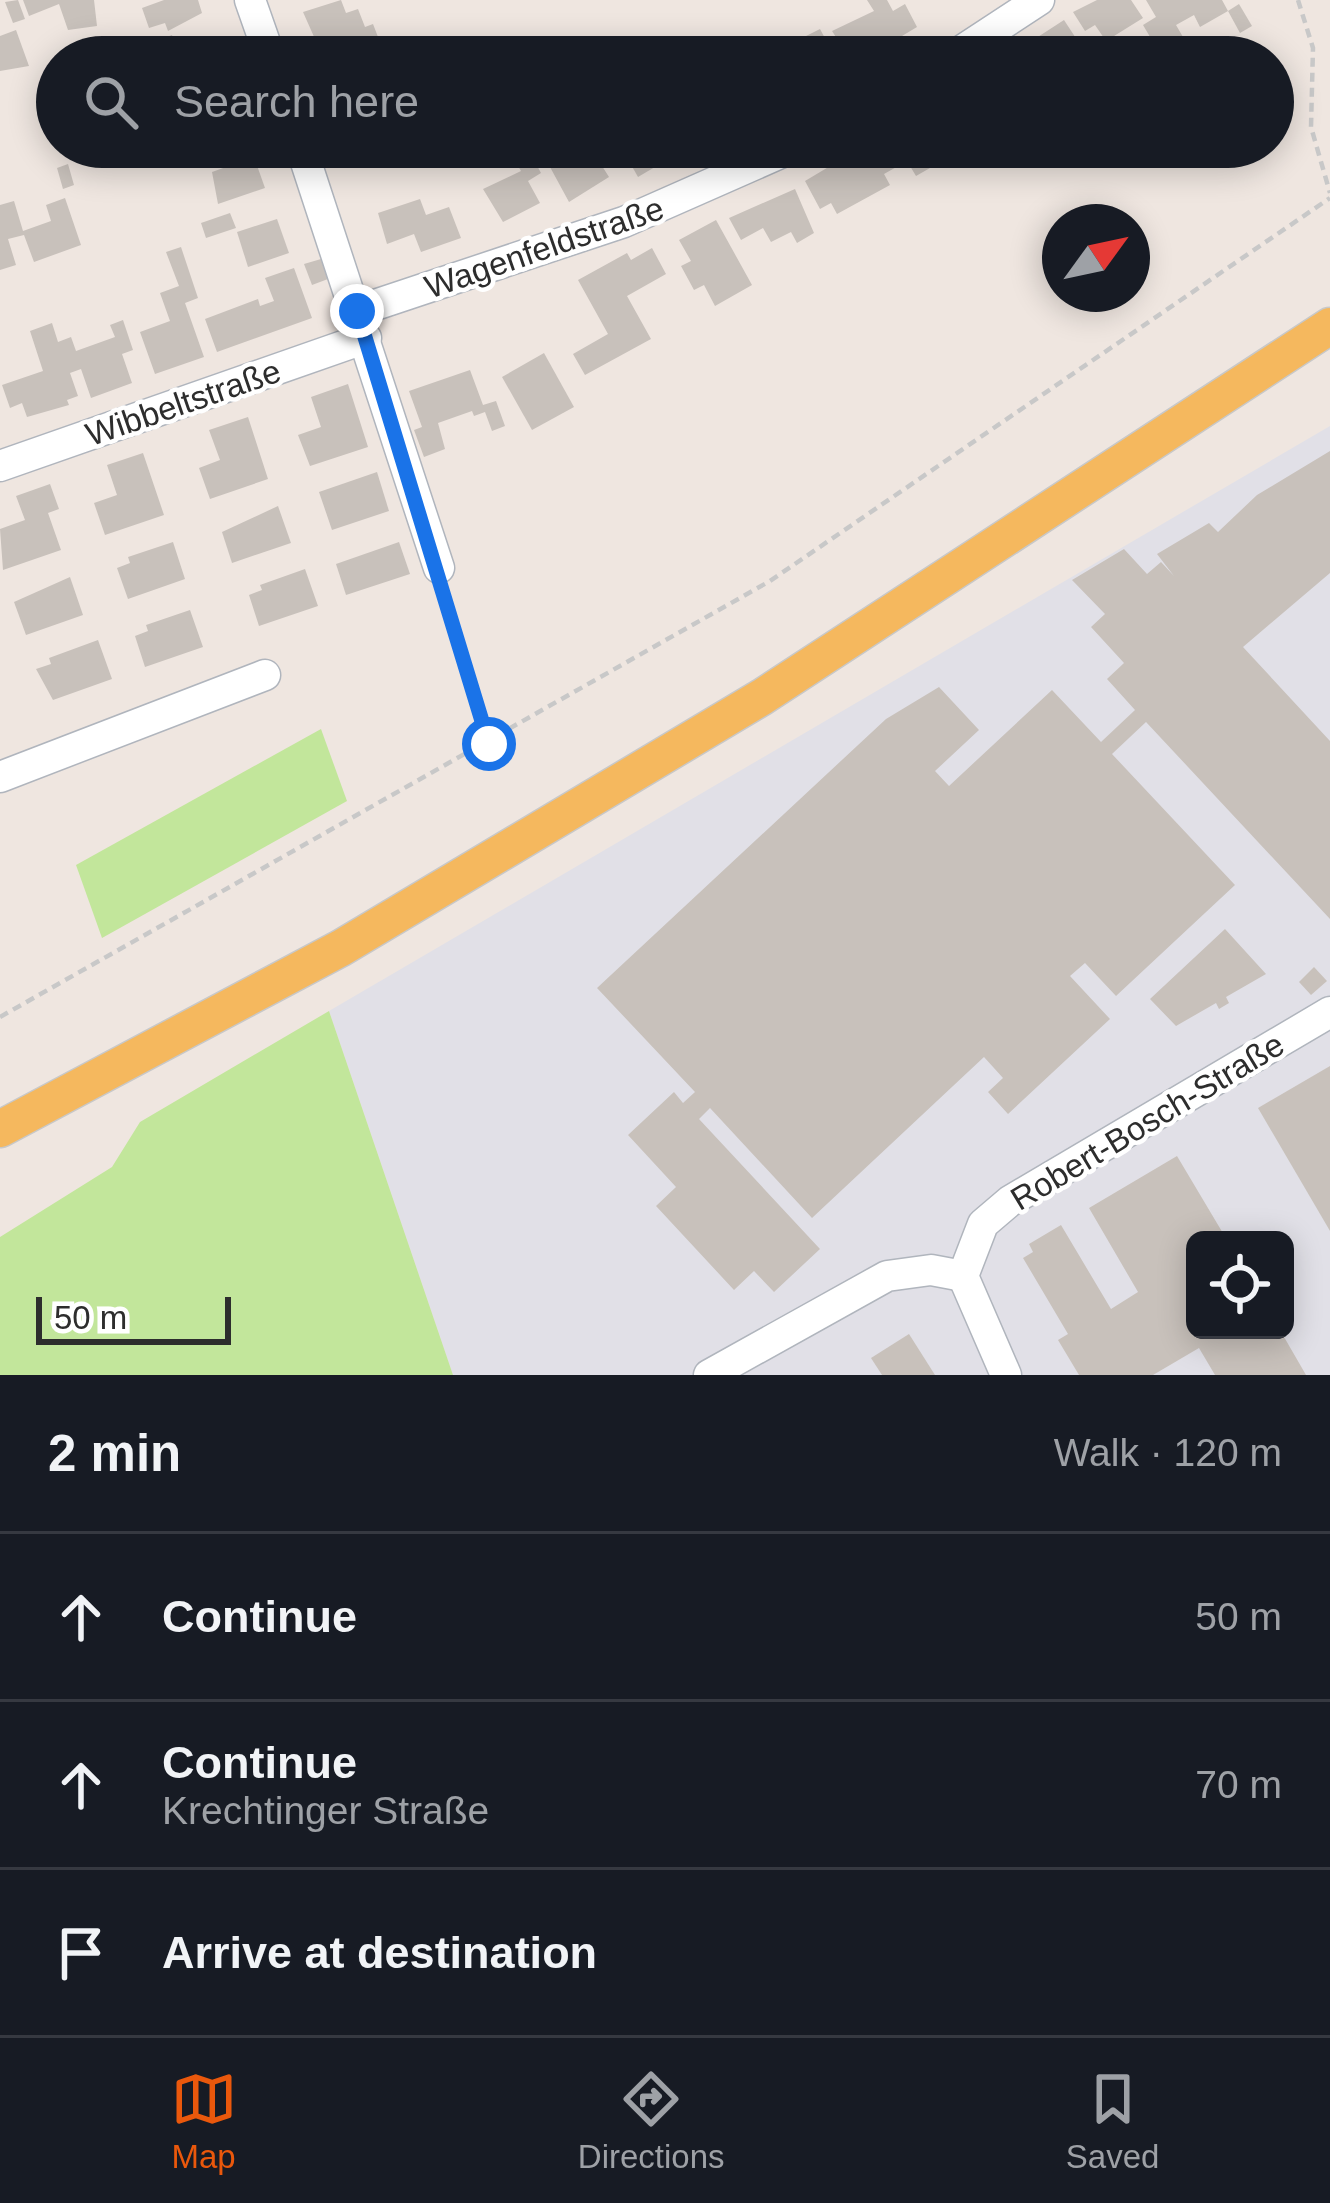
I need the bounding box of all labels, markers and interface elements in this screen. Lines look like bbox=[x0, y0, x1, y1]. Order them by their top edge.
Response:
search box bbox=[36, 36, 1294, 168]
icon: search bbox=[78, 69, 144, 135]
text: Search here bbox=[174, 76, 419, 127]
street label: Wagenfeldstraße bbox=[420, 189, 668, 306]
north arrow bbox=[1042, 204, 1150, 312]
route end bbox=[330, 284, 384, 338]
street label: Wibbeltstraße bbox=[81, 352, 285, 453]
route start bbox=[462, 717, 516, 771]
street label: Robert-Bosch-Straße bbox=[1004, 1025, 1290, 1218]
map controls bbox=[1186, 1231, 1294, 1339]
button: locate bbox=[1186, 1231, 1294, 1339]
scale bar bbox=[36, 1291, 231, 1344]
text: 50 m bbox=[54, 1299, 127, 1336]
text: 2 min bbox=[48, 1425, 181, 1482]
text: Walk · 120 m bbox=[1054, 1431, 1282, 1474]
icon: ahead bbox=[48, 1584, 114, 1650]
text: Continue bbox=[162, 1591, 357, 1642]
text: 50 m bbox=[1195, 1595, 1282, 1638]
text: Continue bbox=[162, 1737, 357, 1788]
icon: ahead bbox=[48, 1752, 114, 1818]
text: 70 m bbox=[1195, 1763, 1282, 1806]
text: Krechtinger Straße bbox=[162, 1789, 489, 1832]
icon: arrive bbox=[48, 1920, 114, 1986]
text: Arrive at destination bbox=[162, 1927, 597, 1978]
tab: Map bbox=[171, 2066, 237, 2176]
tab: Directions bbox=[578, 2066, 725, 2176]
tab: Saved bbox=[1066, 2066, 1159, 2176]

